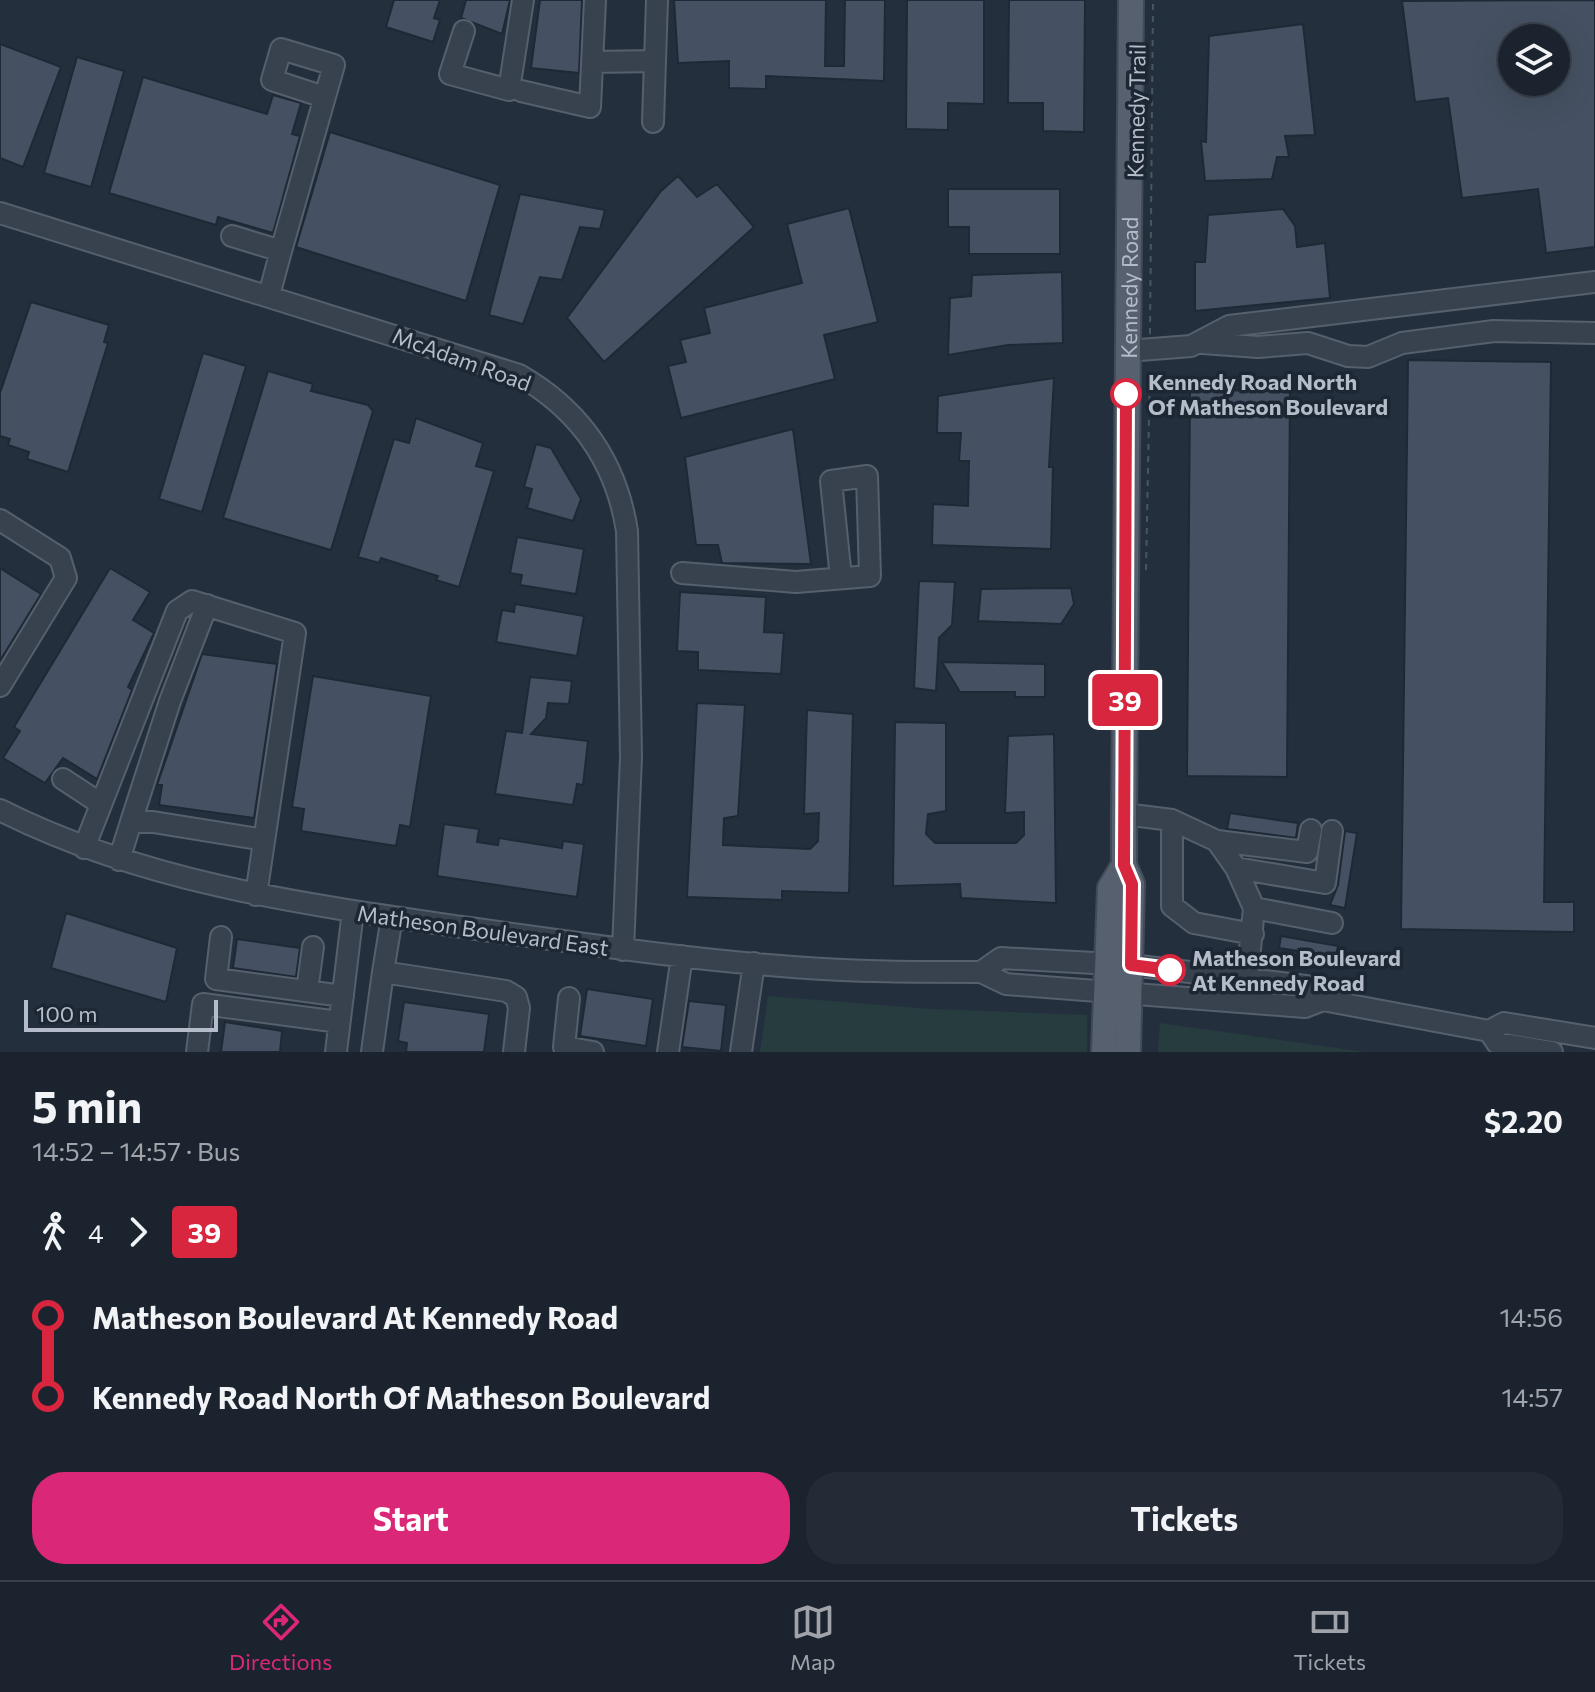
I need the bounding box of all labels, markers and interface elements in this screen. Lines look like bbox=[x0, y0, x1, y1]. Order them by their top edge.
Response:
map controls bbox=[1498, 24, 1570, 96]
button: layers bbox=[1498, 24, 1570, 96]
street label: Kennedy Trail bbox=[1121, 44, 1151, 178]
street label: Kennedy Road bbox=[1114, 216, 1143, 359]
street label: McAdam Road bbox=[389, 321, 535, 397]
place label: Kennedy Road North Of Matheson Boulevard bbox=[1148, 368, 1388, 420]
marker: Kennedy Road North Of Matheson Boulevard bbox=[1111, 379, 1141, 409]
line badge: 39 bbox=[1089, 674, 1161, 726]
text: 39 bbox=[1108, 683, 1142, 717]
street label: Matheson Boulevard East bbox=[356, 899, 610, 961]
place label: Matheson Boulevard At Kennedy Road bbox=[1192, 944, 1401, 996]
marker: Matheson Boulevard At Kennedy Road bbox=[1155, 955, 1185, 985]
scale bar bbox=[24, 996, 218, 1032]
text: 100 m bbox=[36, 1000, 98, 1027]
text: 5 min bbox=[32, 1078, 142, 1132]
text: $2.20 bbox=[1484, 1102, 1563, 1139]
text: 14:52 – 14:57 · Bus bbox=[32, 1135, 240, 1166]
icon: walk bbox=[32, 1210, 76, 1254]
icon: forward bbox=[116, 1210, 160, 1254]
text: 39 bbox=[188, 1215, 221, 1249]
text: 4 bbox=[88, 1217, 104, 1248]
text: Matheson Boulevard At Kennedy Road bbox=[92, 1298, 618, 1335]
text: 14:56 bbox=[1499, 1301, 1563, 1332]
text: Kennedy Road North Of Matheson Boulevard bbox=[92, 1378, 710, 1415]
text: 14:57 bbox=[1501, 1381, 1563, 1412]
button: Start bbox=[32, 1472, 790, 1564]
button: Tickets bbox=[806, 1472, 1563, 1564]
tab: Directions bbox=[229, 1600, 332, 1675]
tab: Map bbox=[790, 1600, 835, 1675]
tab: Tickets bbox=[1293, 1600, 1366, 1675]

